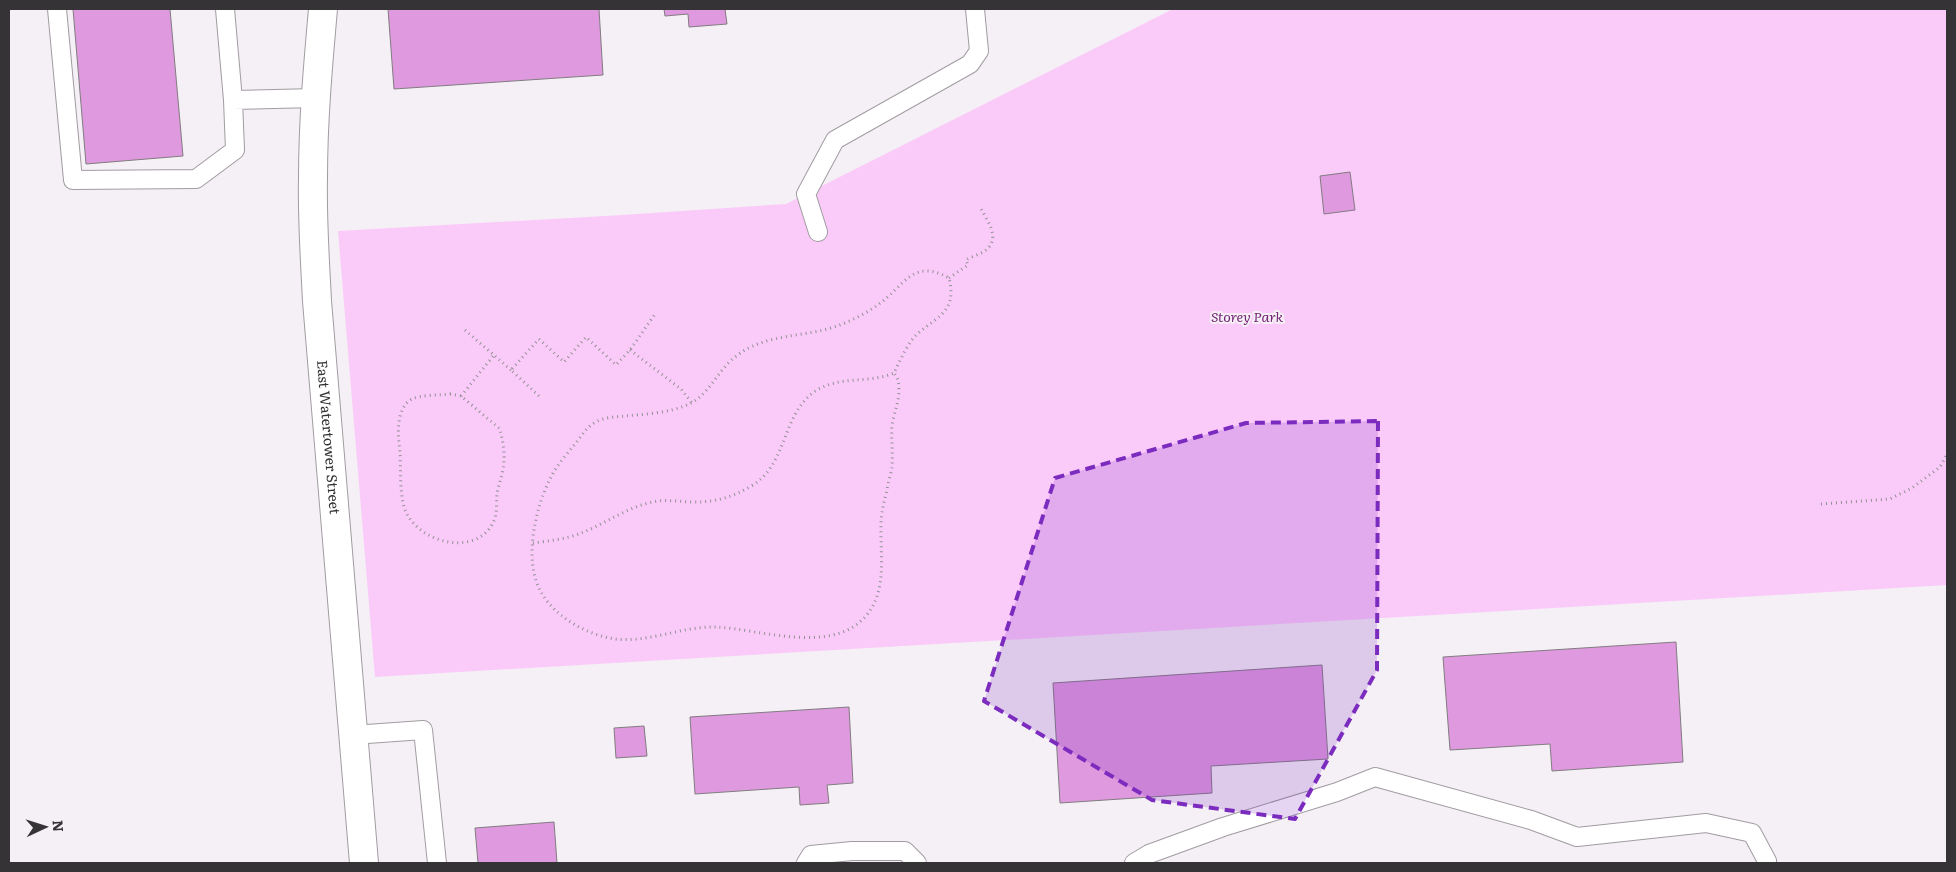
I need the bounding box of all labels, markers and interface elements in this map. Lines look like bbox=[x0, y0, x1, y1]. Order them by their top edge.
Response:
park label: Storey Park bbox=[1211, 306, 1283, 326]
street label: East Watertower Street bbox=[313, 359, 346, 515]
north arrow bbox=[20, 802, 70, 852]
text: N bbox=[49, 819, 69, 833]

